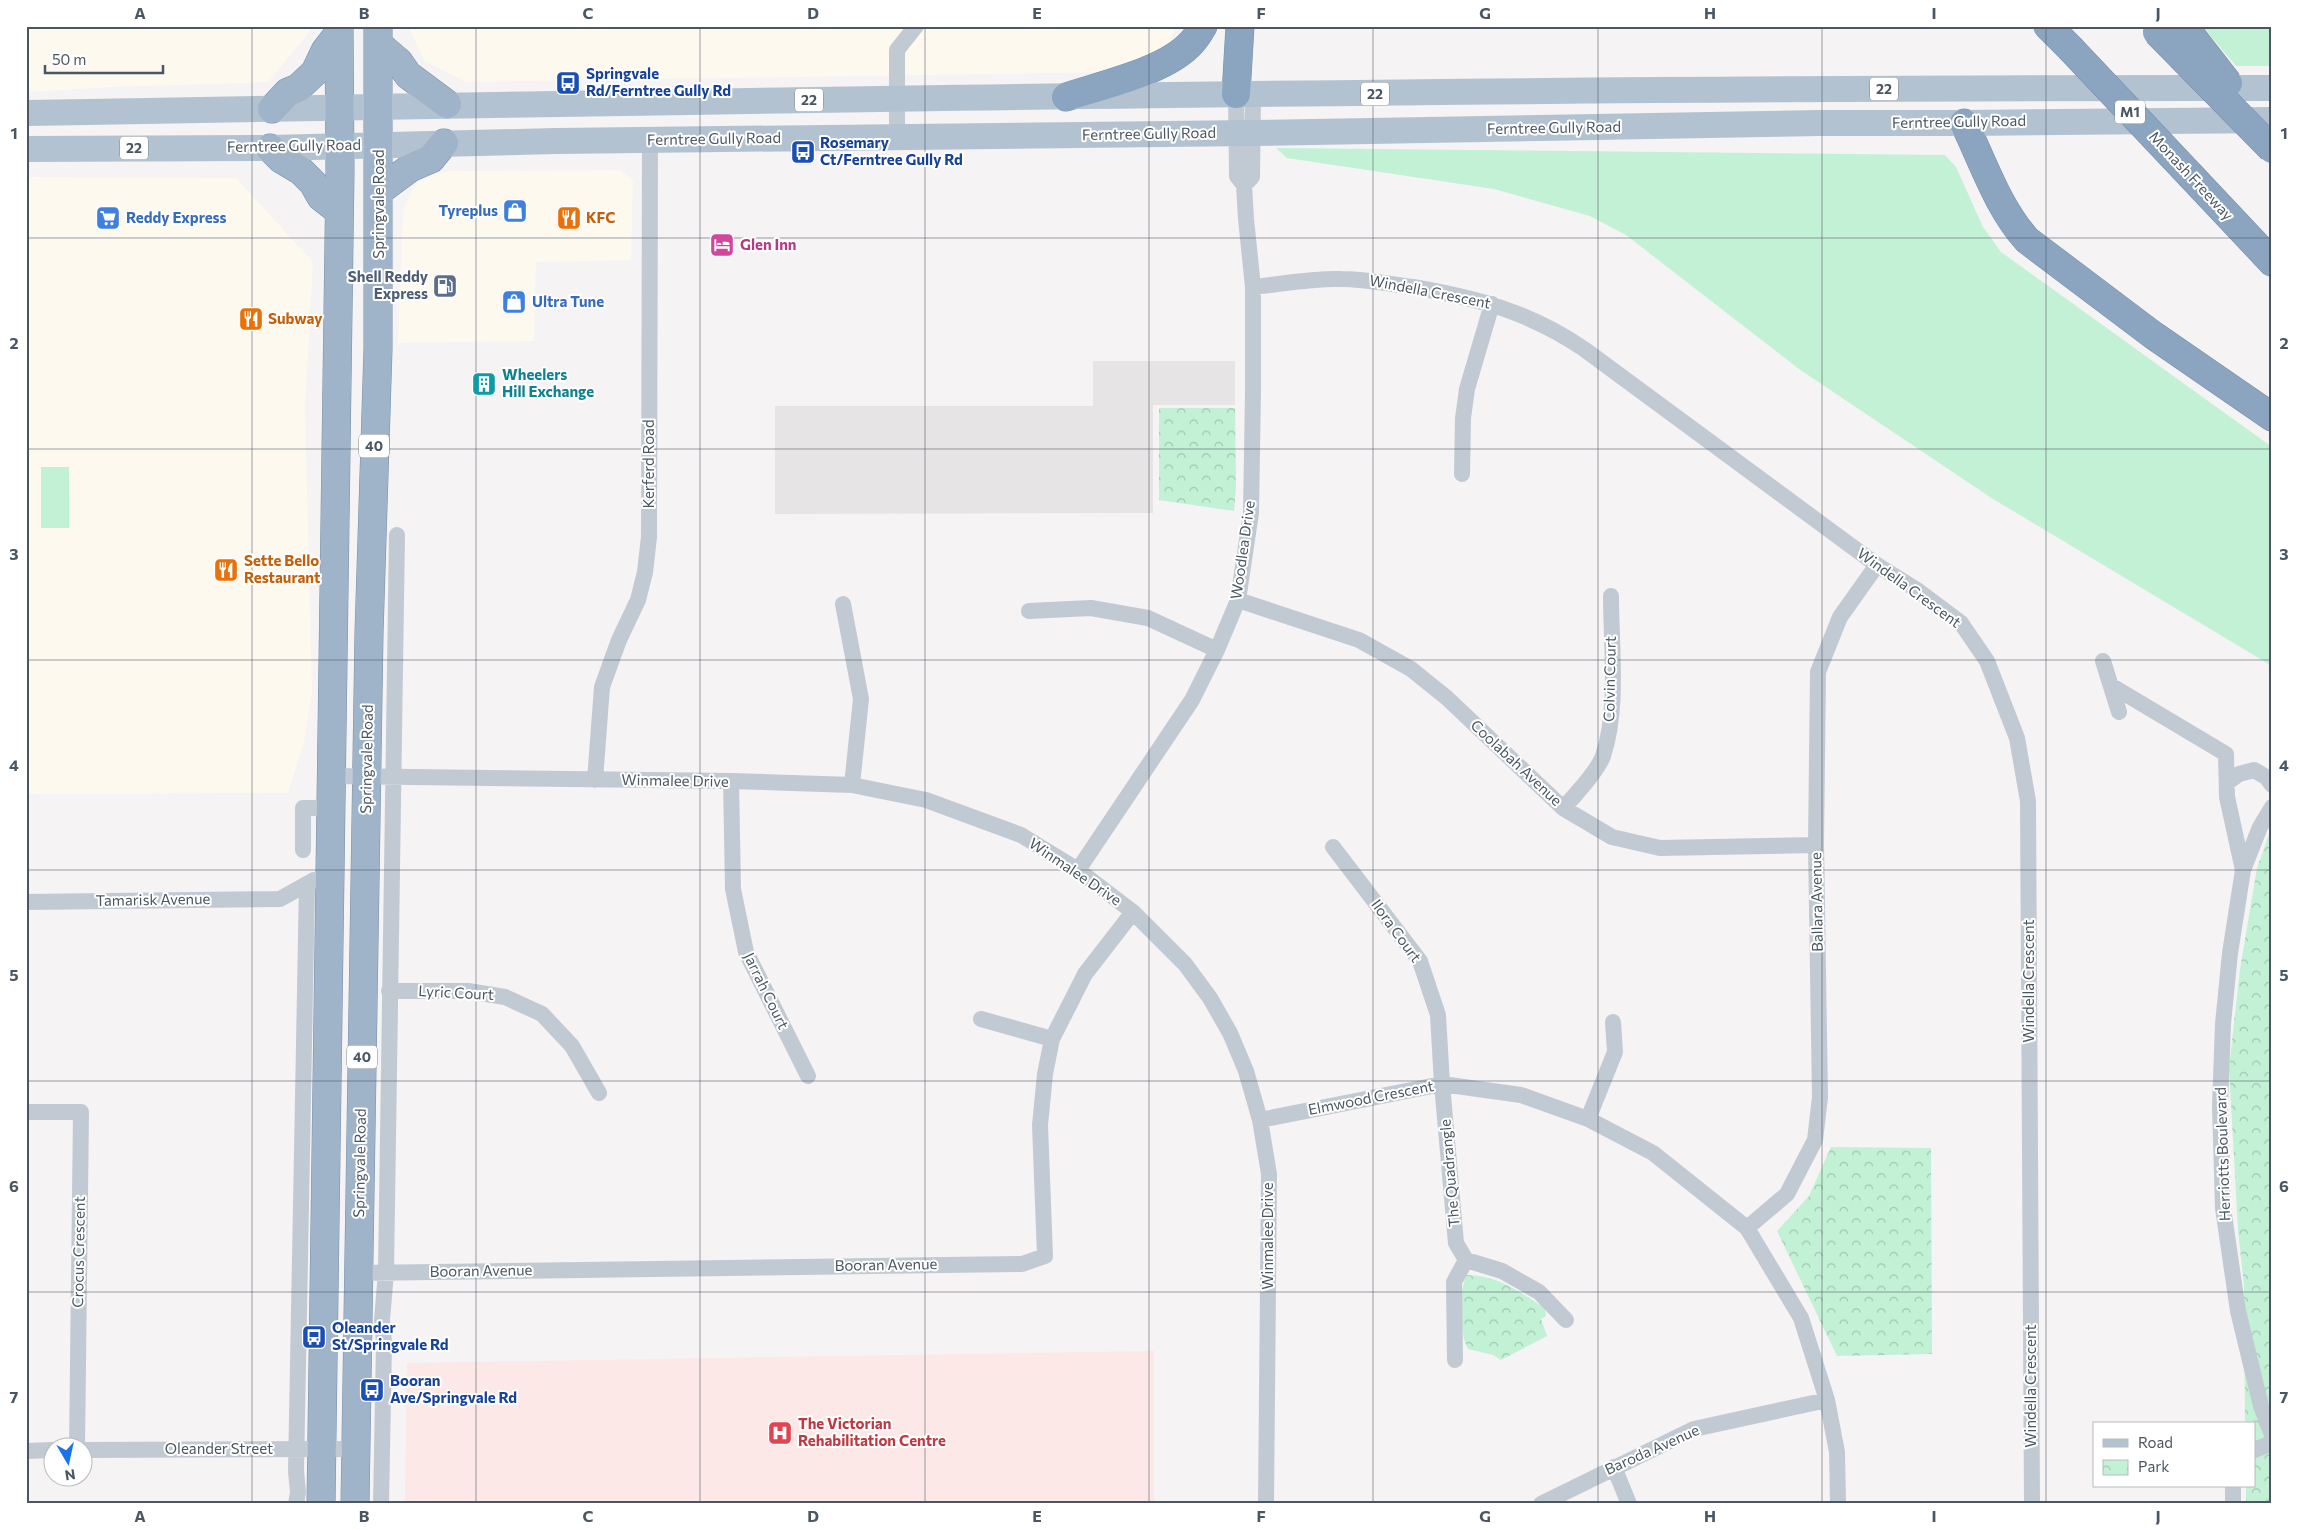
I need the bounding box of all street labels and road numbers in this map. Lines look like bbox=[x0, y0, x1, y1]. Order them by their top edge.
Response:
road number: 22 bbox=[1870, 78, 1898, 100]
road number: 22 bbox=[1361, 82, 1389, 106]
road number: 22 bbox=[795, 88, 823, 112]
road number: M1 bbox=[2115, 100, 2145, 124]
street label: Ferntree Gully Road bbox=[1892, 111, 2026, 131]
street label: Ferntree Gully Road bbox=[1487, 117, 1621, 137]
street label: Ferntree Gully Road bbox=[1082, 123, 1216, 143]
street label: Monash Freeway bbox=[2146, 127, 2238, 224]
street label: Ferntree Gully Road bbox=[647, 128, 781, 148]
street label: Ferntree Gully Road bbox=[227, 135, 361, 155]
road number: 22 bbox=[120, 136, 148, 160]
street label: Springvale Road bbox=[369, 149, 387, 259]
street label: Windella Crescent bbox=[1368, 270, 1493, 312]
street label: Kerferd Road bbox=[639, 419, 657, 509]
road number: 40 bbox=[359, 434, 389, 458]
street label: Woodlea Drive bbox=[1226, 499, 1258, 600]
street label: Windella Crescent bbox=[1854, 544, 1965, 631]
street label: Colvin Court bbox=[1599, 636, 1619, 722]
street label: Springvale Road bbox=[356, 704, 376, 814]
street label: Coolabah Avenue bbox=[1467, 715, 1566, 809]
street label: Winmalee Drive bbox=[621, 770, 729, 790]
street label: Winmalee Drive bbox=[1026, 834, 1125, 909]
street label: Ballara Avenue bbox=[1806, 852, 1826, 952]
street label: Tamarisk Avenue bbox=[95, 889, 211, 909]
street label: Ilora Court bbox=[1368, 895, 1426, 965]
street label: Windella Crescent bbox=[2019, 919, 2037, 1043]
street label: Jarrah Court bbox=[741, 949, 793, 1032]
street label: Lyric Court bbox=[418, 981, 494, 1003]
road number: 40 bbox=[347, 1046, 377, 1068]
street label: Elmwood Crescent bbox=[1306, 1076, 1435, 1118]
street label: Herriotts Boulevard bbox=[2211, 1087, 2233, 1221]
street label: Springvale Road bbox=[349, 1108, 369, 1218]
street label: The Quadrangle bbox=[1435, 1118, 1463, 1228]
street label: Winmalee Drive bbox=[1258, 1182, 1276, 1290]
street label: Crocus Crescent bbox=[68, 1196, 88, 1308]
street label: Booran Avenue bbox=[834, 1254, 938, 1274]
street label: Booran Avenue bbox=[429, 1260, 533, 1280]
street label: Windella Crescent bbox=[2021, 1324, 2039, 1448]
street label: Baroda Avenue bbox=[1602, 1420, 1702, 1478]
street label: Oleander Street bbox=[165, 1439, 273, 1457]

